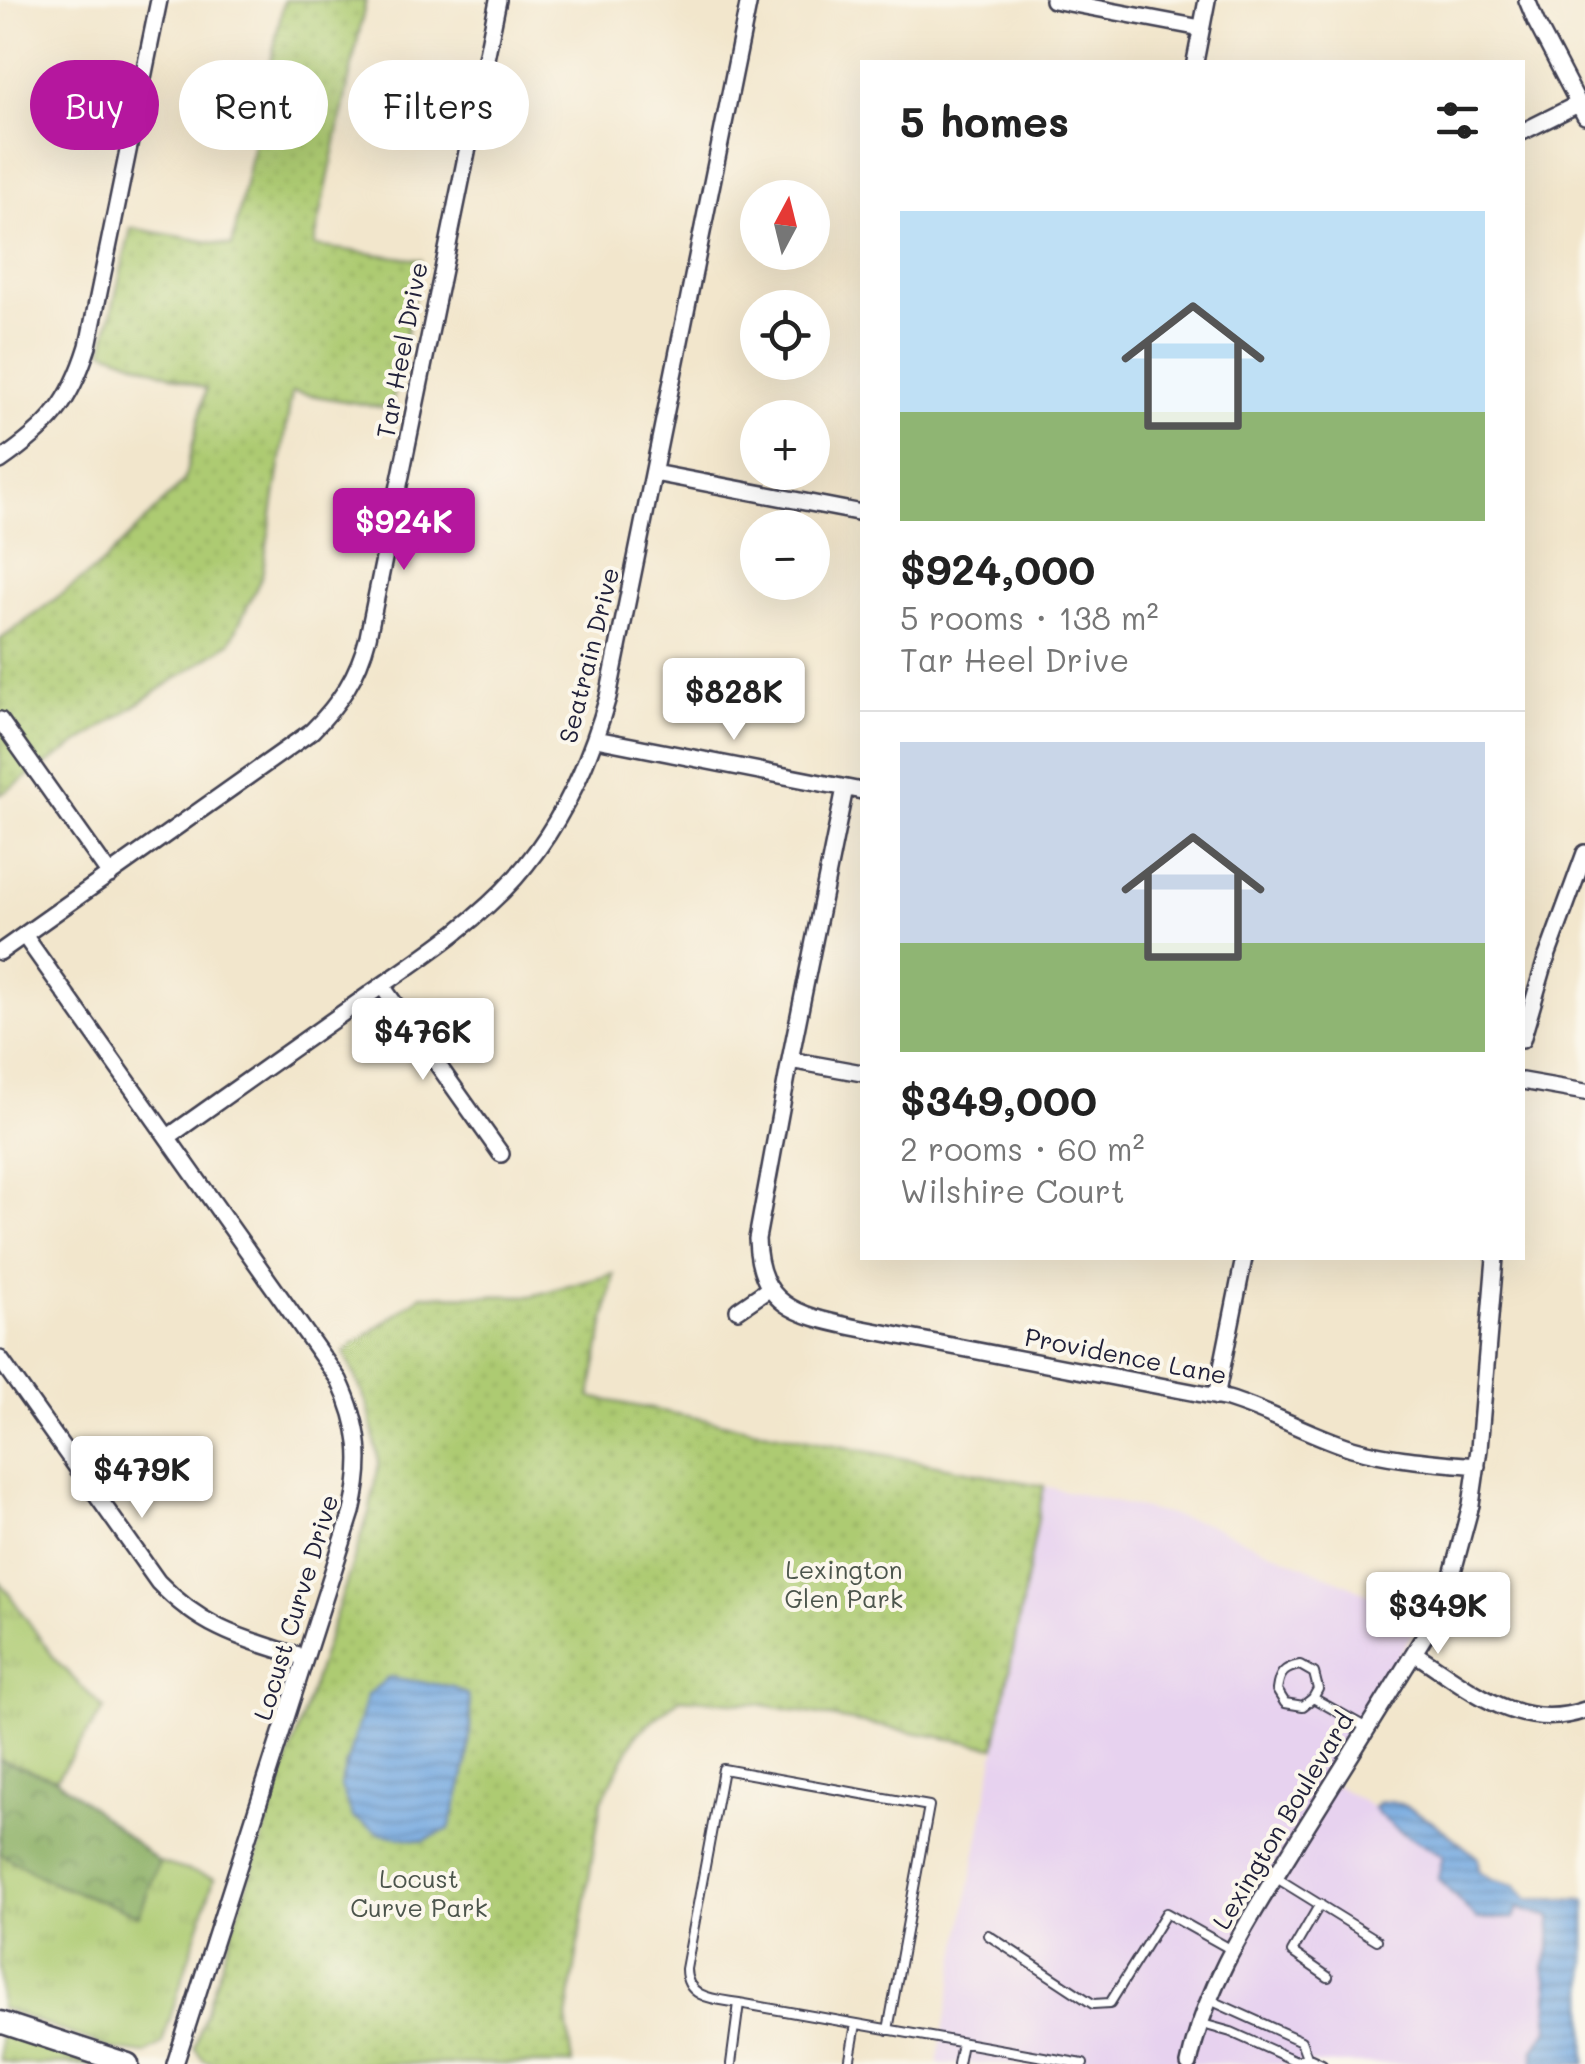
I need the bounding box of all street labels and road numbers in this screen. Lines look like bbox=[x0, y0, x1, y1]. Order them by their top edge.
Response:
street label: Tar Heel Drive bbox=[368, 259, 434, 441]
street label: Seatrain Drive bbox=[551, 564, 625, 746]
street label: Providence Lane bbox=[1022, 1320, 1230, 1390]
street label: Locust Curve Drive bbox=[245, 1490, 345, 1724]
street label: Lexington Boulevard bbox=[1204, 1705, 1360, 1935]

